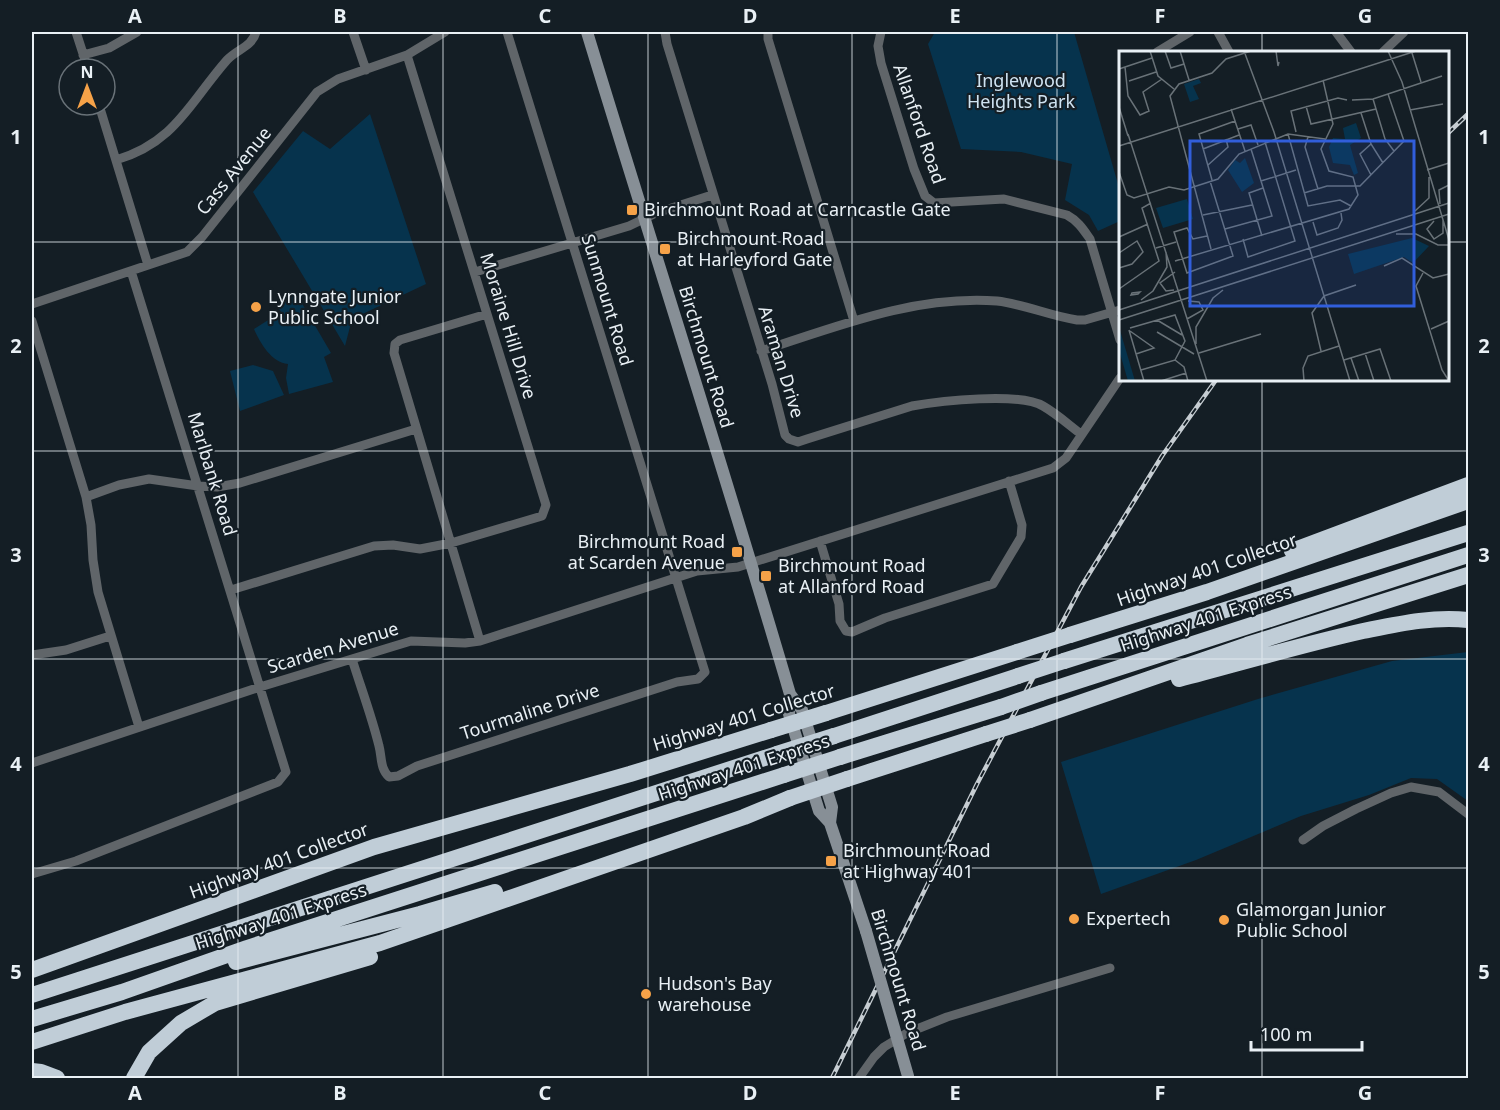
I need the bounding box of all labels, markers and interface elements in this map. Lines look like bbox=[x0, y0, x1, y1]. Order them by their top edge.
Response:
text: A bbox=[128, 2, 142, 29]
text: B bbox=[333, 2, 347, 29]
text: C bbox=[539, 2, 552, 29]
text: D bbox=[743, 2, 757, 29]
text: E bbox=[949, 2, 961, 29]
text: F bbox=[1155, 2, 1165, 29]
text: G bbox=[1358, 2, 1372, 29]
inset map bbox=[1119, 51, 1449, 381]
north arrow bbox=[57, 57, 117, 117]
text: N bbox=[80, 61, 94, 83]
street label: Allanford Road bbox=[888, 61, 952, 187]
park label: Inglewood Heights Park bbox=[967, 68, 1075, 113]
street label: Cass Avenue bbox=[190, 121, 276, 219]
text: 1 bbox=[10, 123, 22, 150]
text: 1 bbox=[1478, 123, 1490, 150]
place label: Birchmount Road at Carncastle Gate bbox=[644, 197, 951, 221]
marker: Birchmount Road at Carncastle Gate bbox=[625, 203, 639, 217]
place label: Birchmount Road at Harleyford Gate bbox=[677, 226, 833, 271]
street label: Sunmount Road bbox=[577, 231, 639, 368]
marker: Birchmount Road at Harleyford Gate bbox=[658, 242, 672, 256]
street label: Moraine Hill Drive bbox=[475, 250, 543, 402]
street label: Birchmount Road bbox=[674, 283, 740, 431]
place label: Lynngate Junior Public School bbox=[268, 284, 402, 329]
marker: Lynngate Junior Public School bbox=[249, 300, 263, 314]
street label: Araman Drive bbox=[754, 303, 810, 421]
text: 2 bbox=[10, 332, 22, 359]
text: 2 bbox=[1478, 332, 1490, 359]
street label: Marlbank Road bbox=[183, 409, 243, 539]
street label: Highway 401 Collector bbox=[1113, 527, 1300, 611]
place label: Birchmount Road at Scarden Avenue bbox=[568, 529, 725, 574]
text: 3 bbox=[10, 541, 22, 568]
text: 3 bbox=[1478, 541, 1490, 568]
marker: Birchmount Road at Scarden Avenue bbox=[730, 545, 744, 559]
place label: Birchmount Road at Allanford Road bbox=[778, 553, 926, 598]
marker: Birchmount Road at Allanford Road bbox=[759, 569, 773, 583]
street label: Highway 401 Express bbox=[1117, 579, 1294, 657]
street label: Scarden Avenue bbox=[264, 616, 401, 678]
street label: Tourmaline Drive bbox=[457, 677, 602, 745]
street label: Highway 401 Collector bbox=[650, 678, 838, 756]
street label: Highway 401 Express bbox=[655, 728, 832, 806]
text: 4 bbox=[10, 750, 22, 777]
text: 4 bbox=[1478, 750, 1490, 777]
street label: Highway 401 Collector bbox=[186, 816, 372, 904]
place label: Birchmount Road at Highway 401 bbox=[843, 838, 991, 883]
marker: Birchmount Road at Highway 401 bbox=[824, 854, 838, 868]
street label: Highway 401 Express bbox=[192, 877, 369, 955]
place label: Glamorgan Junior Public School bbox=[1236, 897, 1386, 942]
street label: Birchmount Road bbox=[866, 906, 932, 1054]
place label: Expertech bbox=[1086, 906, 1171, 930]
marker: Expertech bbox=[1067, 912, 1081, 926]
marker: Glamorgan Junior Public School bbox=[1217, 913, 1231, 927]
text: 5 bbox=[10, 958, 22, 985]
text: 5 bbox=[1478, 958, 1490, 985]
place label: Hudson's Bay warehouse bbox=[658, 971, 773, 1016]
marker: Hudson's Bay warehouse bbox=[639, 987, 653, 1001]
scale bar bbox=[1251, 1014, 1362, 1052]
text: 100 m bbox=[1260, 1022, 1312, 1046]
text: A bbox=[128, 1079, 142, 1106]
text: B bbox=[333, 1079, 347, 1106]
text: C bbox=[539, 1079, 552, 1106]
text: D bbox=[743, 1079, 757, 1106]
text: E bbox=[949, 1079, 961, 1106]
text: F bbox=[1155, 1079, 1165, 1106]
text: G bbox=[1358, 1079, 1372, 1106]

